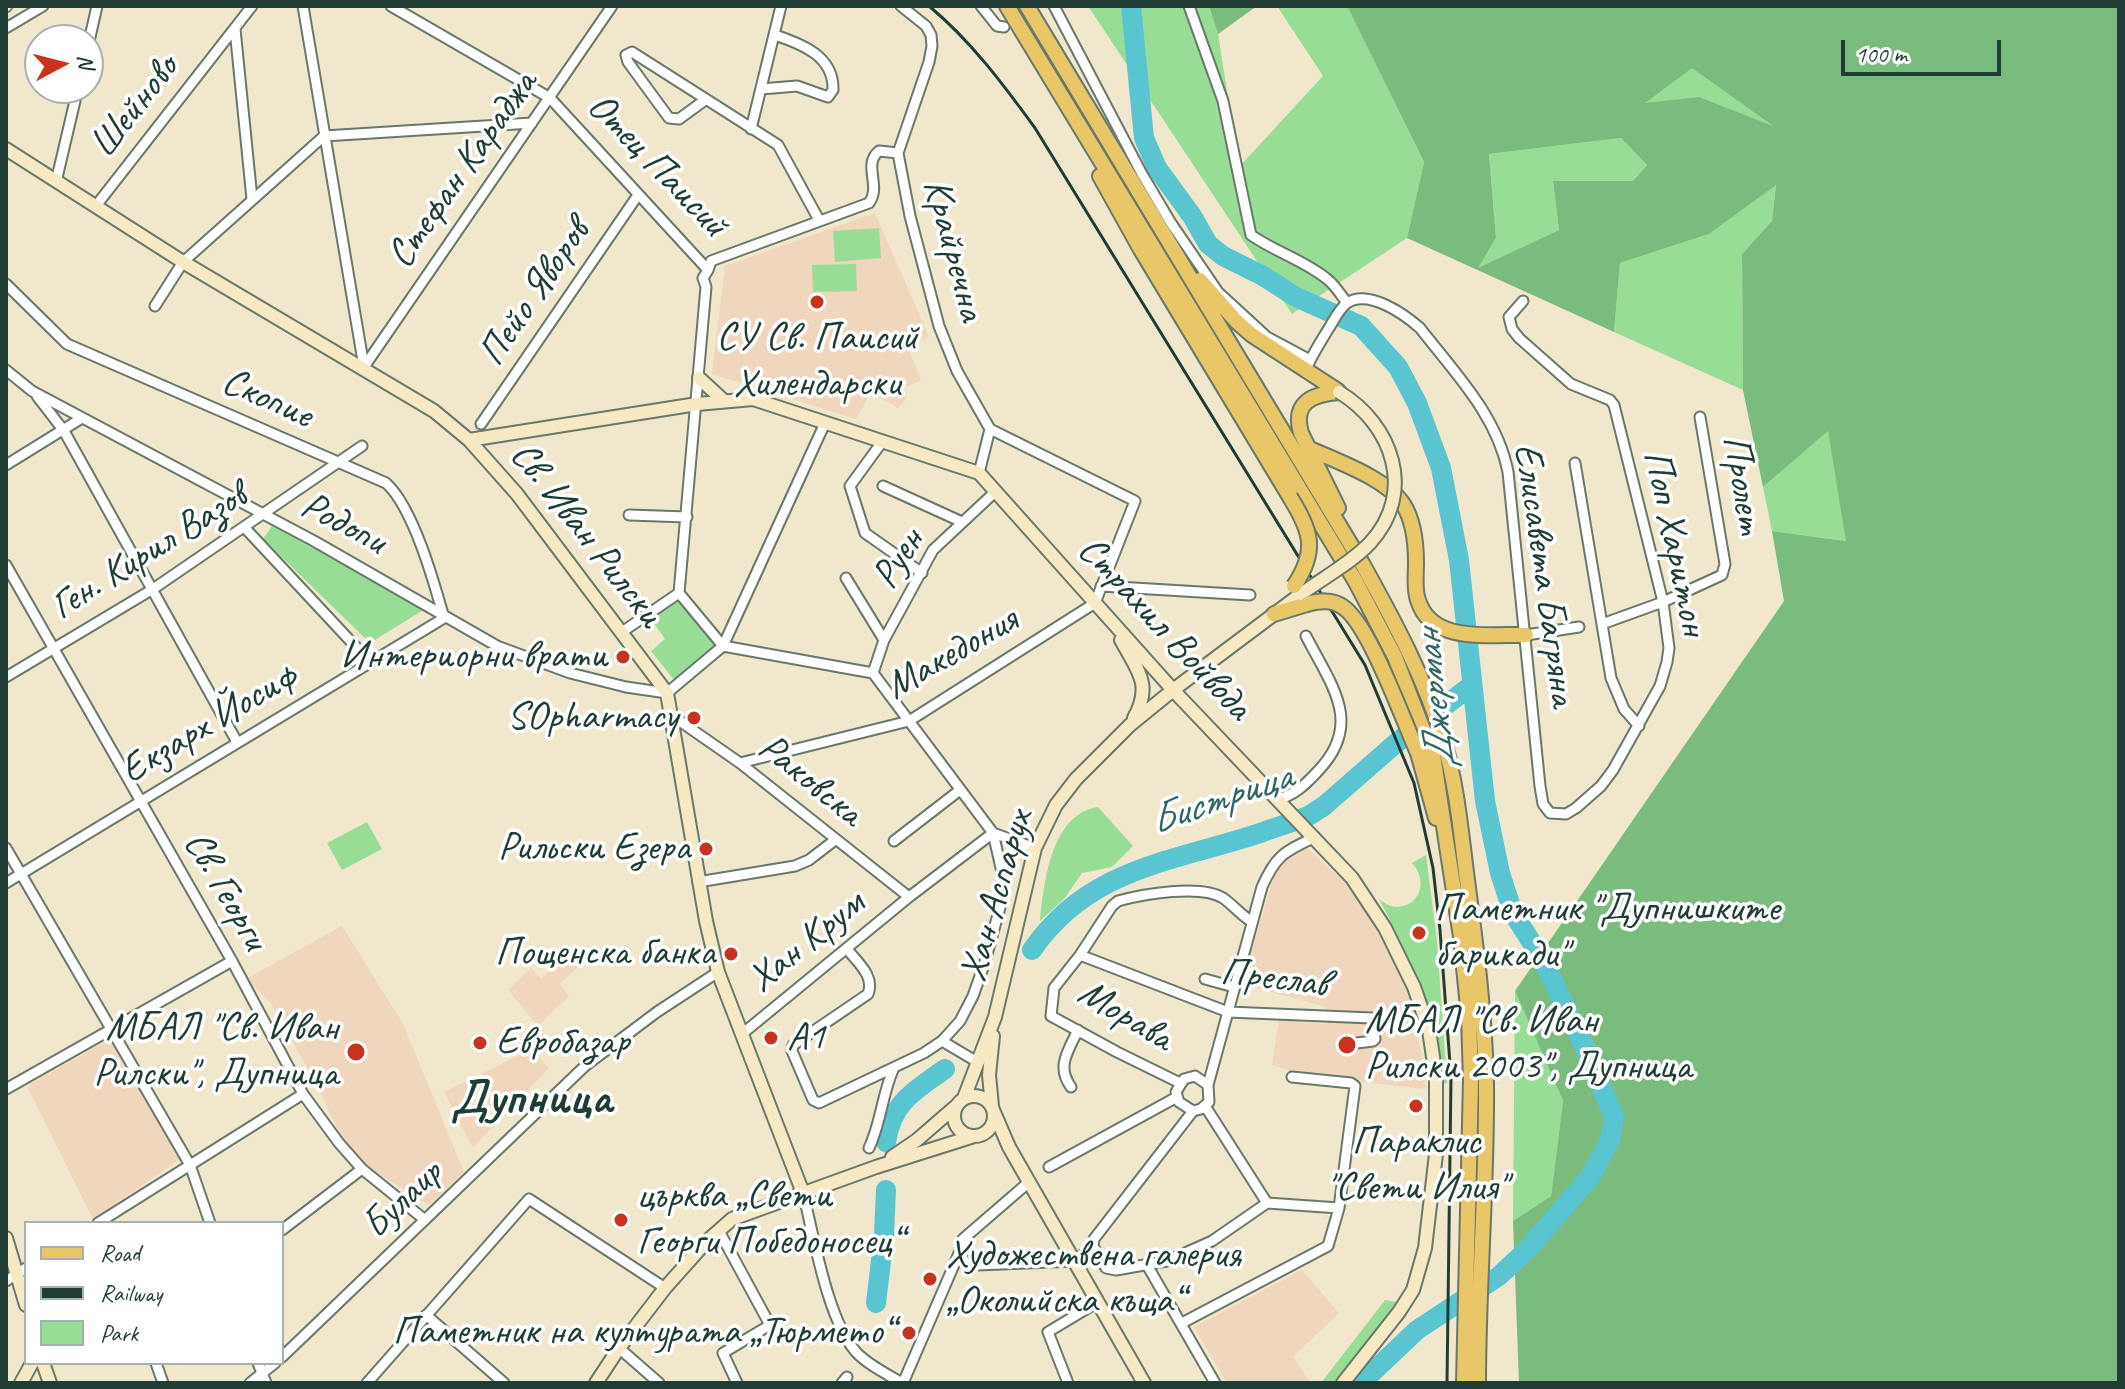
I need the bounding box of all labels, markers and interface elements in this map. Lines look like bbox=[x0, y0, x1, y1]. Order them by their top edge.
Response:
north arrow bbox=[24, 24, 104, 104]
scale bar bbox=[1845, 24, 2005, 74]
text: 100 m bbox=[1855, 39, 1907, 69]
street label: Шейново bbox=[80, 46, 190, 168]
text: N bbox=[71, 53, 101, 70]
street label: Стефан Караджа bbox=[377, 62, 549, 278]
street label: Отец Паисий bbox=[576, 83, 738, 249]
street label: Крайречна bbox=[911, 174, 995, 326]
street label: Пейо Яворов bbox=[469, 211, 601, 375]
marker: СУ Св. Паисий Хилендарски bbox=[808, 293, 826, 311]
place label: СУ Св. Паисий Хилендарски bbox=[716, 315, 918, 409]
street label: Скопие bbox=[214, 358, 320, 440]
street label: Пролет bbox=[1710, 432, 1774, 538]
street label: Св. Иван Рилски bbox=[499, 433, 673, 637]
street label: Елисавета Багряна bbox=[1502, 441, 1586, 709]
street label: Поп Харитон bbox=[1631, 446, 1717, 640]
street label: Ген. Кирил Вазов bbox=[42, 473, 256, 631]
street label: Родопи bbox=[293, 482, 393, 566]
street label: Руен bbox=[862, 520, 936, 598]
street label: Страхил Войвода bbox=[1067, 527, 1261, 731]
street label: Македония bbox=[877, 597, 1027, 711]
water label: Джерман bbox=[1404, 628, 1468, 770]
place label: Интериорни врати bbox=[340, 633, 607, 681]
marker: Интериорни врати bbox=[614, 648, 632, 666]
street label: Екзарх Йосиф bbox=[112, 653, 306, 795]
place label: SOpharmacy bbox=[507, 694, 678, 742]
marker: SOpharmacy bbox=[685, 709, 703, 727]
street label: Раковска bbox=[748, 724, 872, 838]
water label: Бистрица bbox=[1143, 752, 1299, 848]
street label: Хан Аспарух bbox=[950, 805, 1044, 987]
street label: Св. Георги bbox=[172, 823, 278, 959]
place label: Рильски Езера bbox=[498, 825, 690, 873]
marker: Рильски Езера bbox=[697, 840, 715, 858]
street label: Хан Крум bbox=[739, 881, 875, 1003]
place label: Паметник "Дупнишките барикади" bbox=[1435, 886, 1779, 980]
marker: Паметник "Дупнишките барикади" bbox=[1410, 924, 1428, 942]
place label: Пощенска банка bbox=[495, 930, 715, 978]
marker: Пощенска банка bbox=[722, 945, 740, 963]
street label: Преслав bbox=[1218, 949, 1330, 1009]
street label: Морава bbox=[1069, 969, 1181, 1063]
place label: МБАЛ "Св. Иван Рилски 2003", Дупница bbox=[1365, 998, 1691, 1092]
place label: МБАЛ "Св. Иван Рилски", Дупница bbox=[93, 1005, 338, 1099]
place label: A1 bbox=[787, 1014, 825, 1062]
place label: Евробазар bbox=[496, 1019, 629, 1067]
marker: A1 bbox=[762, 1029, 780, 1047]
marker: Евробазар bbox=[471, 1034, 489, 1052]
marker: МБАЛ "Св. Иван Рилски 2003", Дупница bbox=[1336, 1034, 1358, 1056]
marker: МБАЛ "Св. Иван Рилски", Дупница bbox=[345, 1041, 367, 1063]
district label: Дупница bbox=[451, 1071, 611, 1129]
marker: Параклис "Свети Илия" bbox=[1407, 1097, 1425, 1115]
place label: Параклис "Свети Илия" bbox=[1326, 1119, 1506, 1213]
street label: Булаир bbox=[353, 1150, 453, 1250]
place label: църква „Свети Георги Победоносец“ bbox=[637, 1173, 901, 1267]
marker: църква „Свети Георги Победоносец“ bbox=[612, 1211, 630, 1229]
legend bbox=[24, 1221, 284, 1365]
place label: Художествена галерия „Околийска къща“ bbox=[946, 1232, 1241, 1326]
text: Road bbox=[100, 1238, 140, 1268]
marker: Художествена галерия „Околийска къща“ bbox=[921, 1270, 939, 1288]
text: Railway bbox=[100, 1278, 162, 1308]
place label: Паметник на културата „Тюрмето“ bbox=[393, 1309, 893, 1357]
text: Park bbox=[100, 1318, 138, 1348]
marker: Паметник на културата „Тюрмето“ bbox=[900, 1324, 918, 1342]

